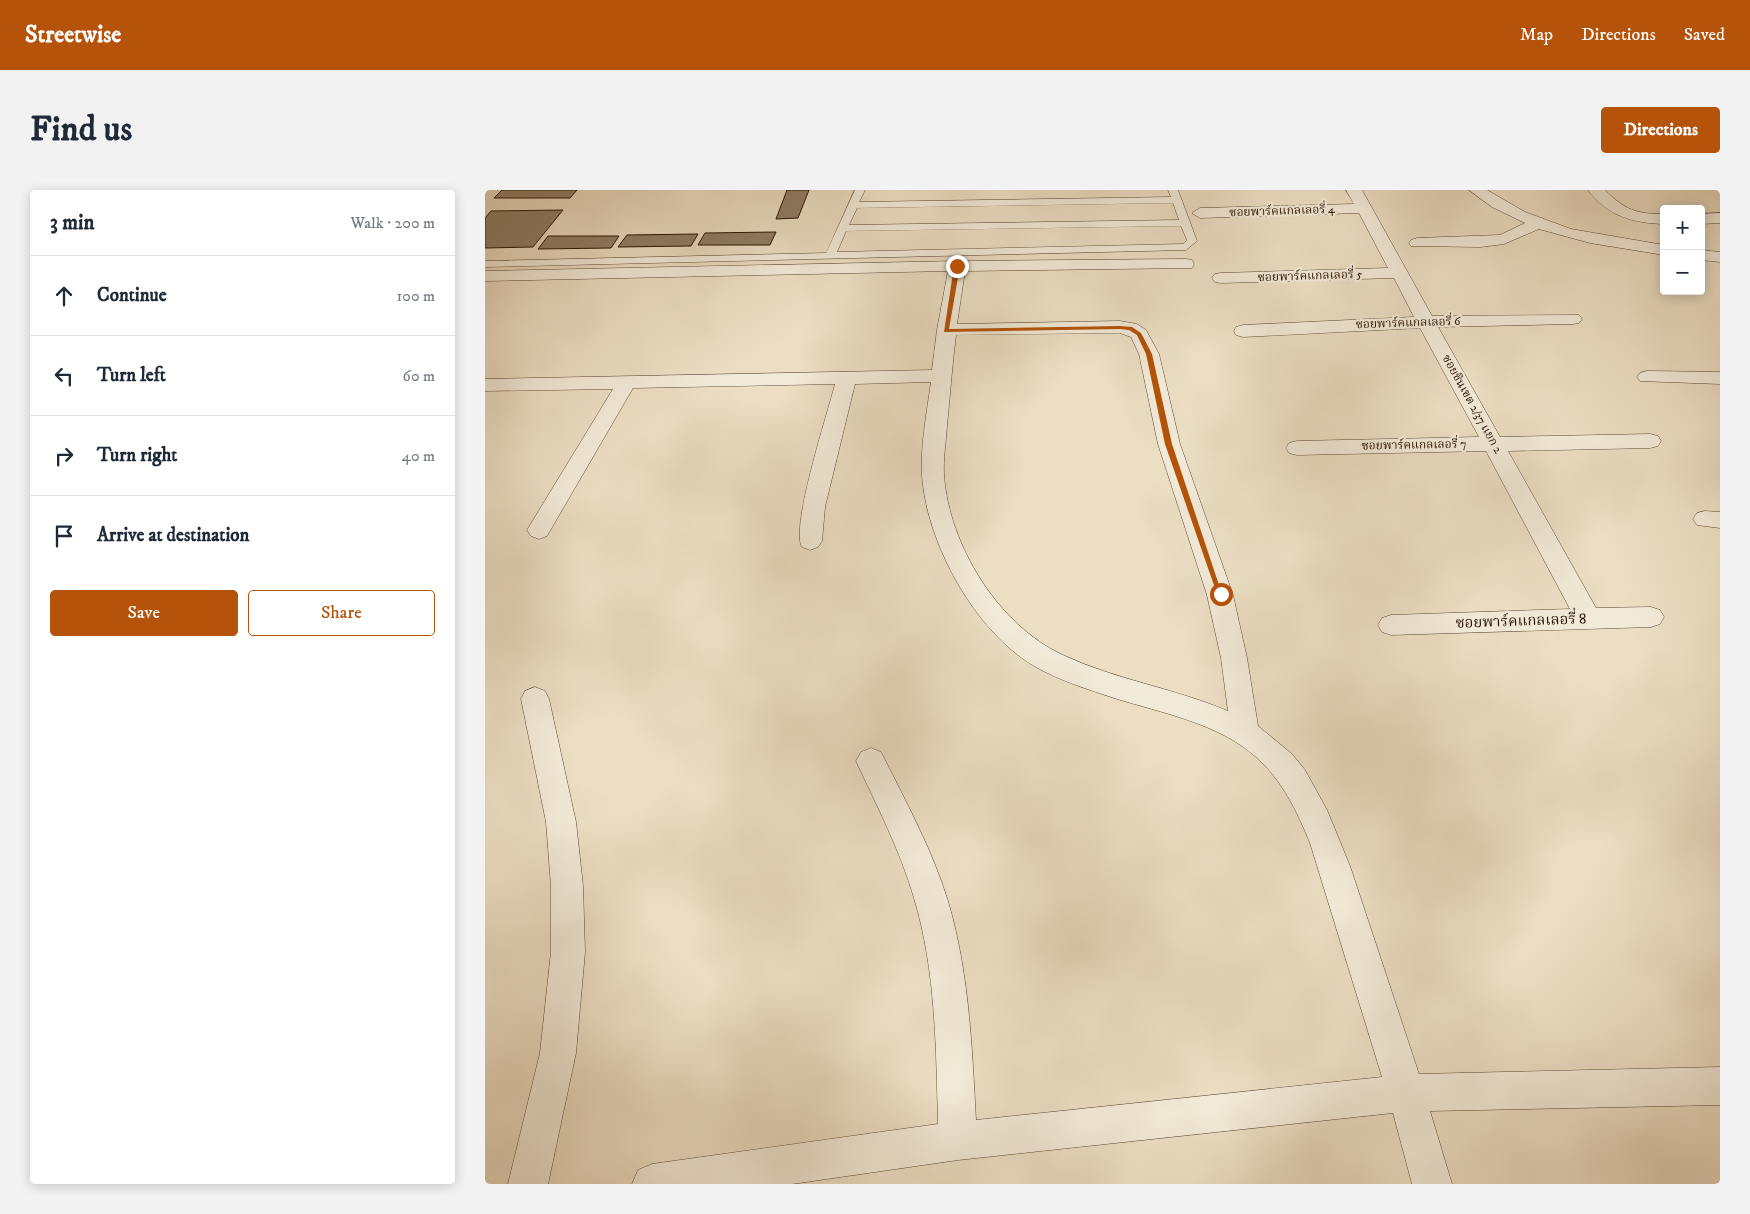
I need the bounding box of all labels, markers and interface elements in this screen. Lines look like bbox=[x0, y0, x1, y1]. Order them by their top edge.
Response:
text: Streetwise bbox=[25, 20, 121, 50]
text: Map bbox=[1520, 24, 1553, 46]
text: Directions bbox=[1581, 24, 1656, 46]
text: Saved bbox=[1684, 24, 1725, 46]
button: Directions bbox=[1601, 107, 1720, 153]
text: Find us bbox=[30, 108, 132, 152]
street label: ซอยพาร์คแกลเลอรี่ 4 bbox=[1229, 200, 1336, 220]
map controls bbox=[1660, 205, 1705, 295]
button: + bbox=[1660, 205, 1705, 250]
text: 3 min bbox=[50, 210, 95, 236]
text: Walk · 200 m bbox=[351, 213, 435, 233]
button: − bbox=[1660, 250, 1705, 295]
route end bbox=[946, 255, 969, 278]
street label: ซอยพาร์คแกลเลอรี่ 5 bbox=[1257, 265, 1363, 285]
icon: ahead bbox=[50, 282, 78, 310]
text: Continue bbox=[97, 284, 167, 307]
text: 100 m bbox=[397, 286, 435, 306]
street label: ซอยพาร์คแกลเลอรี่ 6 bbox=[1355, 312, 1461, 332]
street label: ซอยชินเขต 2/37 แยก 2 bbox=[1439, 352, 1505, 456]
icon: left bbox=[50, 362, 78, 390]
text: Turn left bbox=[97, 364, 166, 387]
text: 60 m bbox=[403, 366, 435, 386]
street label: ซอยพาร์คแกลเลอรี่ 7 bbox=[1361, 435, 1467, 453]
icon: right bbox=[50, 442, 78, 470]
text: Turn right bbox=[97, 444, 177, 467]
text: 40 m bbox=[402, 446, 435, 466]
icon: arrive bbox=[50, 522, 78, 550]
text: Arrive at destination bbox=[97, 524, 249, 547]
route start bbox=[1210, 583, 1233, 606]
button: Save bbox=[50, 590, 238, 636]
button: Share bbox=[248, 590, 435, 636]
street label: ซอยพาร์คแกลเลอรี่ 8 bbox=[1455, 607, 1587, 633]

